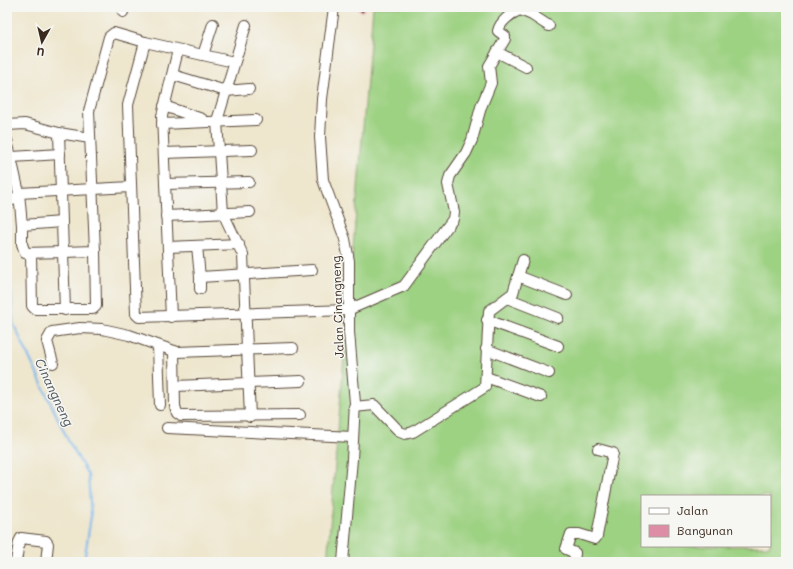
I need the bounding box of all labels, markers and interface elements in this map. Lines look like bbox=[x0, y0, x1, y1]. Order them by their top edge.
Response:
north arrow bbox=[22, 22, 62, 62]
text: U bbox=[36, 44, 45, 60]
street label: Jalan Cinangneng bbox=[327, 255, 347, 359]
water label: Cinangneng bbox=[32, 355, 78, 429]
legend bbox=[641, 495, 771, 547]
text: Jalan bbox=[677, 502, 708, 518]
text: Bangunan bbox=[677, 522, 733, 538]

